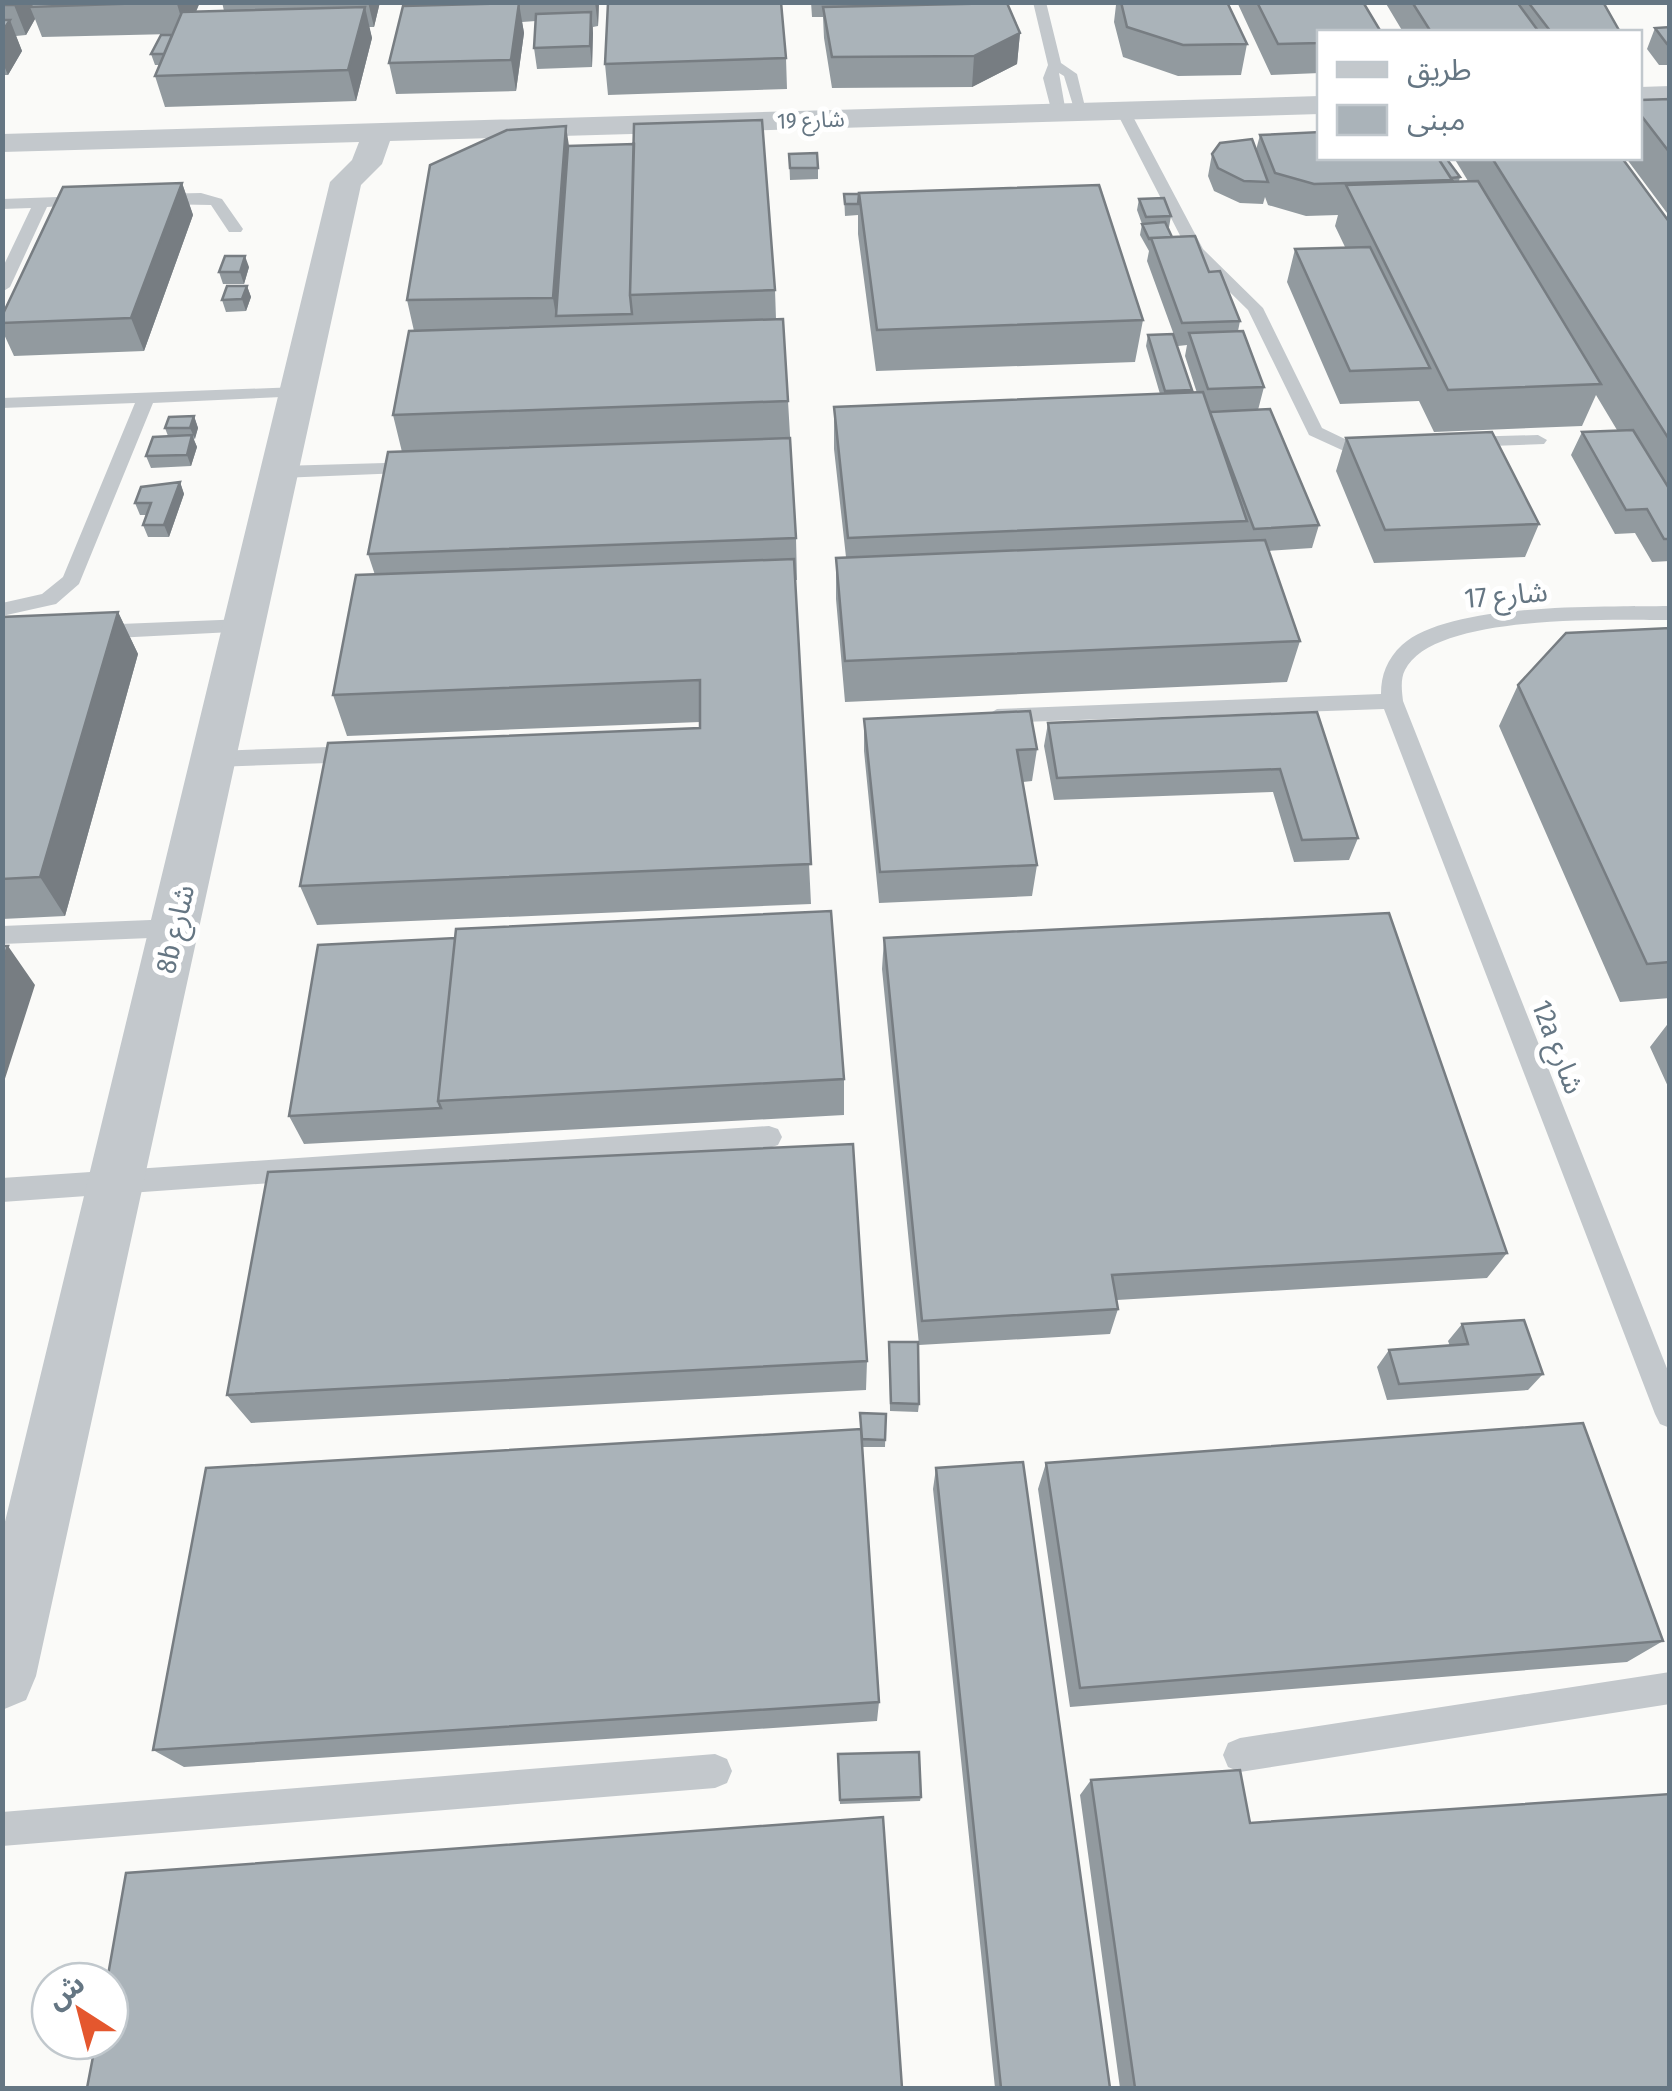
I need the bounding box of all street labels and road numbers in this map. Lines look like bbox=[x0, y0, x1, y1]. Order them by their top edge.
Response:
street label: شارع 19 bbox=[777, 105, 845, 138]
street label: شارع 17 bbox=[1463, 575, 1549, 619]
street label: 8b شارع bbox=[149, 881, 205, 977]
street label: 12a شارع bbox=[1521, 995, 1591, 1100]

